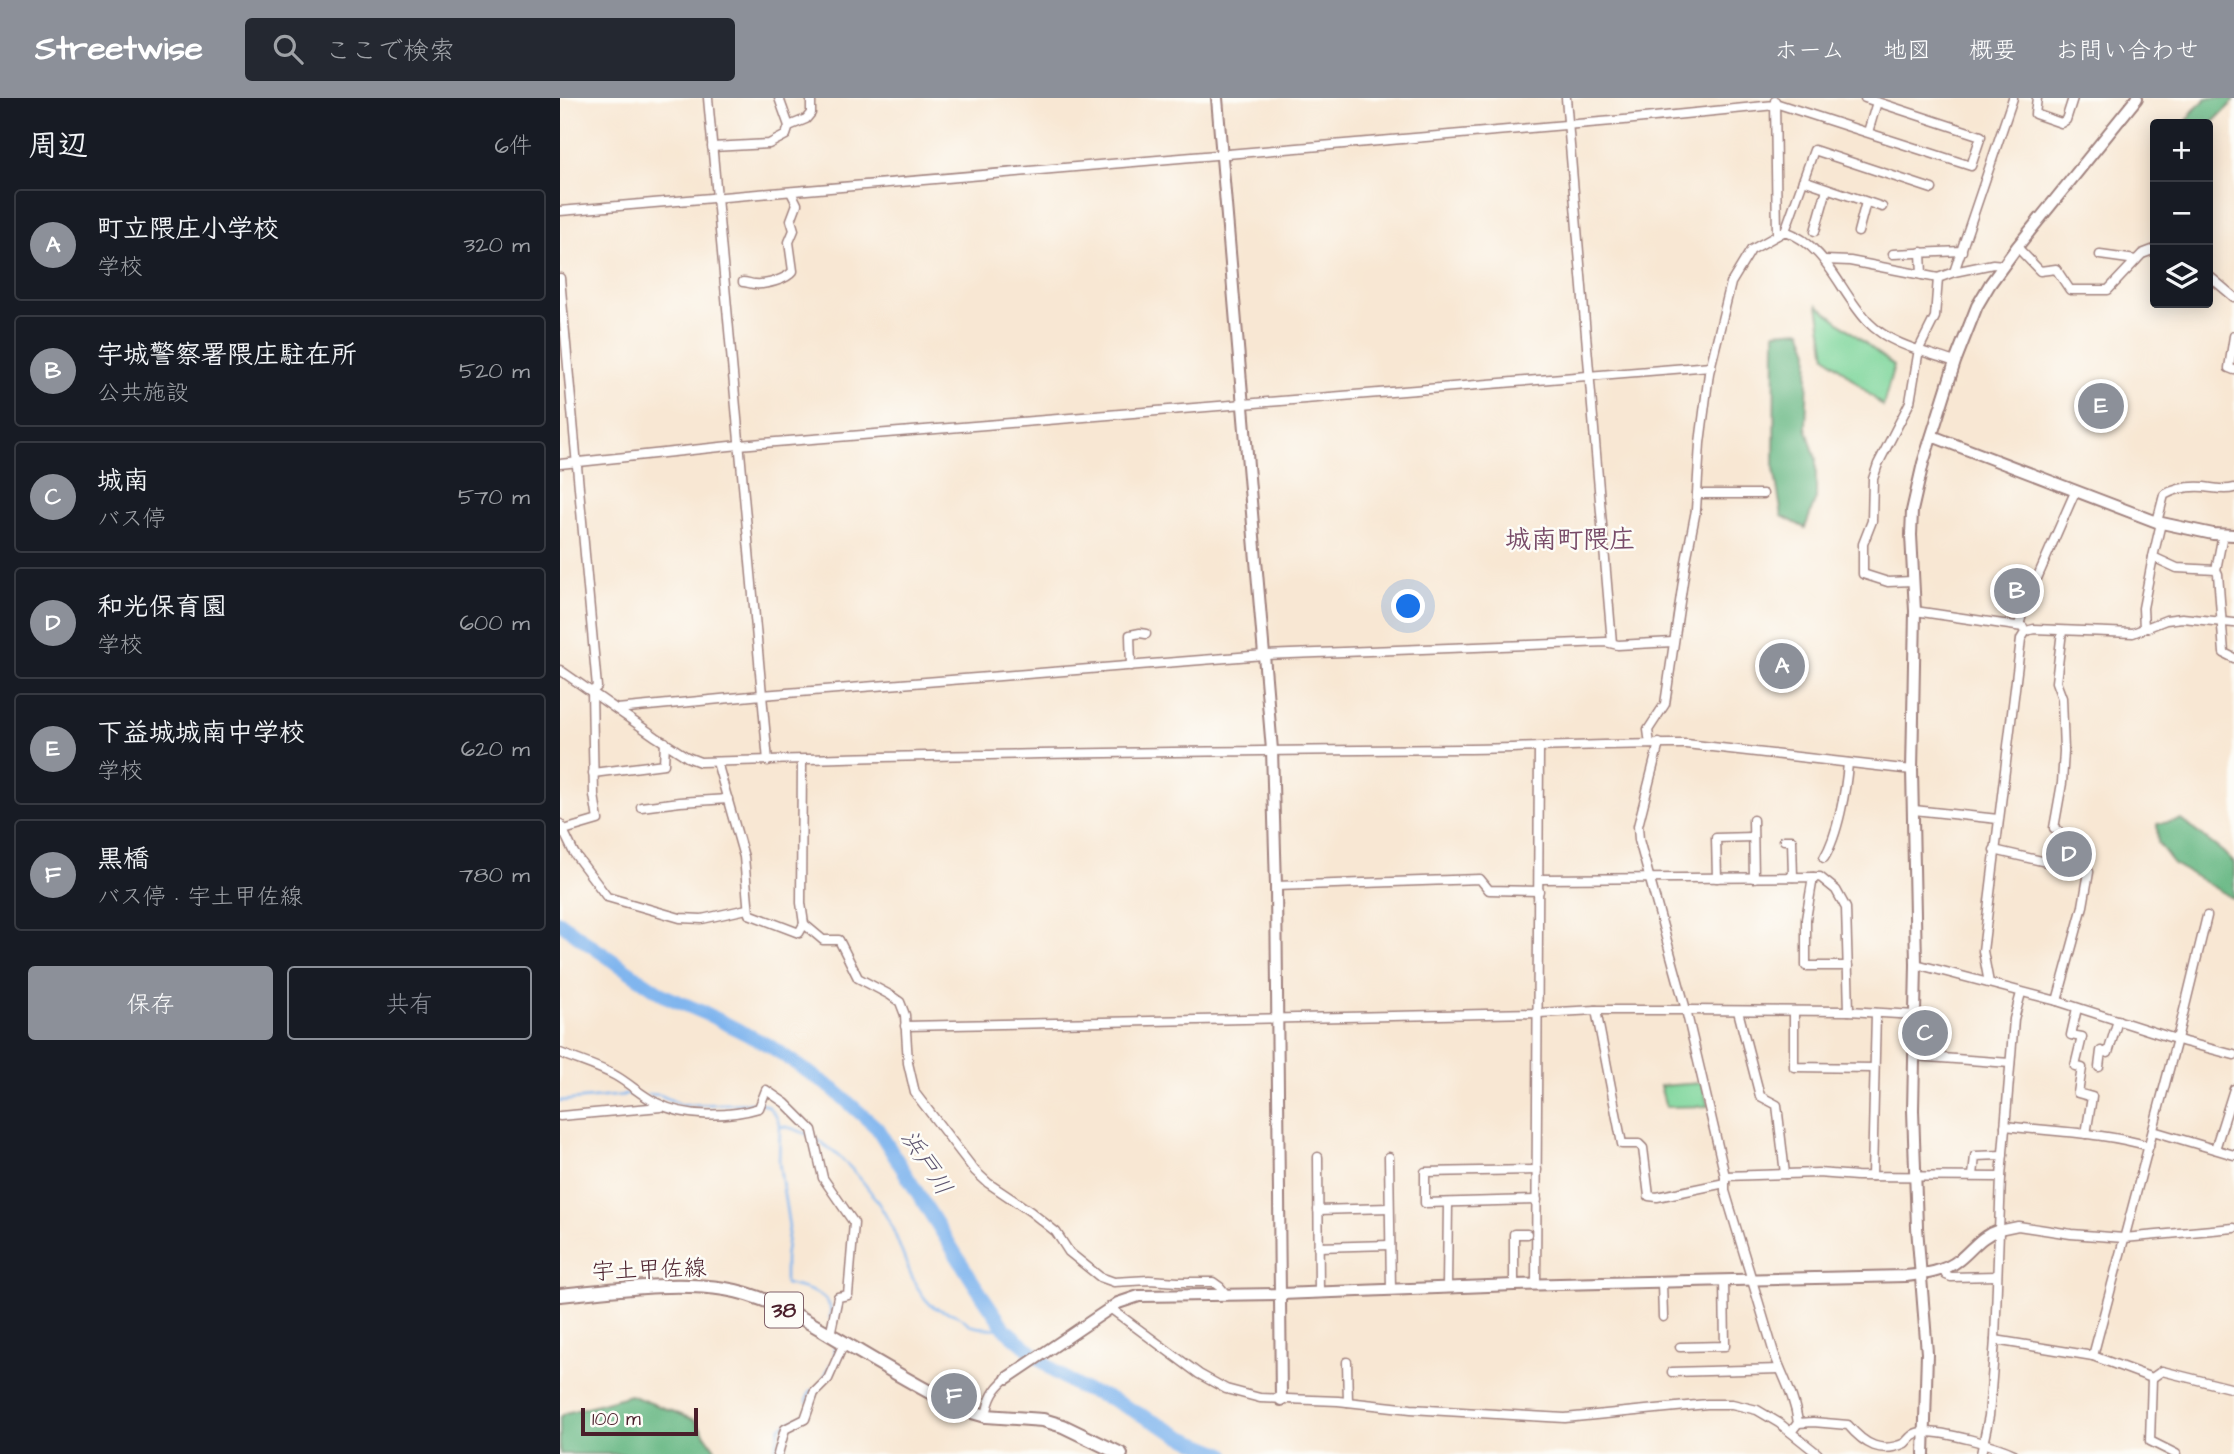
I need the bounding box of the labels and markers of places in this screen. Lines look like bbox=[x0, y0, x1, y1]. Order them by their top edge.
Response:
pin: E bbox=[2078, 380, 2124, 432]
pin: B bbox=[1994, 565, 2040, 617]
pin: A bbox=[1759, 640, 1805, 692]
pin: D bbox=[2046, 828, 2092, 880]
pin: C bbox=[1902, 1007, 1948, 1059]
pin: F bbox=[931, 1370, 977, 1422]

